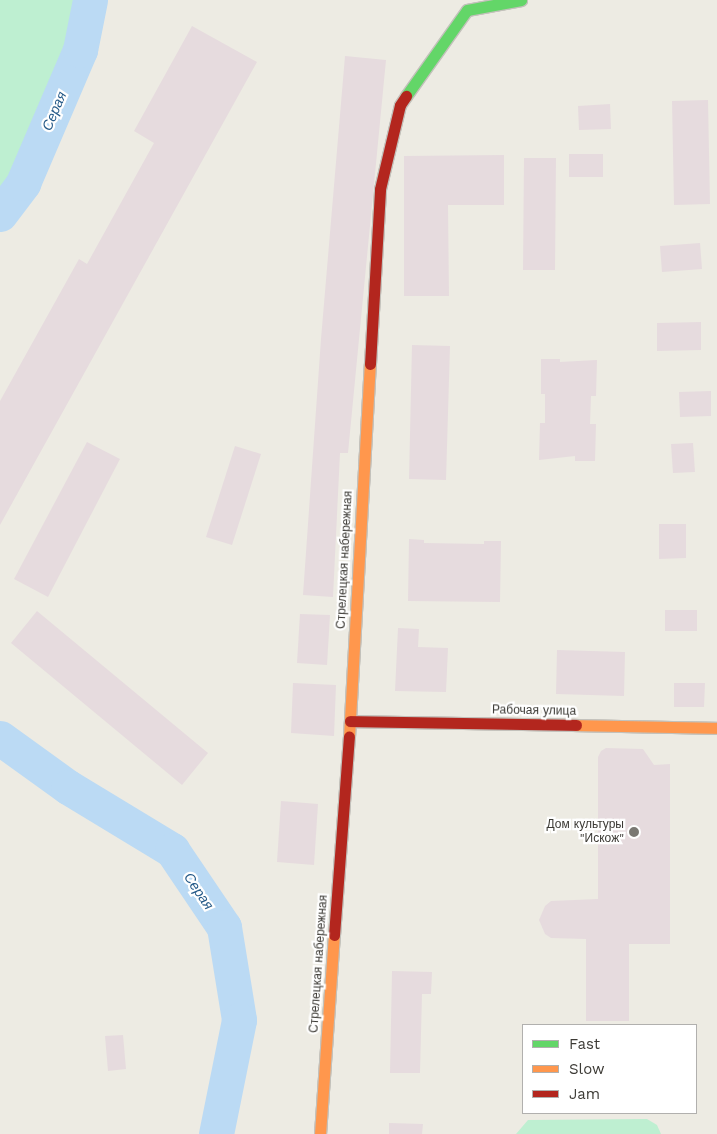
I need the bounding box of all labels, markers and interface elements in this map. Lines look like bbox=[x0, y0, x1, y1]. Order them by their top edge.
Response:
water label: Серая bbox=[38, 89, 70, 133]
street label: Стрелецкая набережная bbox=[334, 491, 356, 629]
street label: Рабочая улица bbox=[492, 703, 576, 719]
place label: Дом культуры "Искож" bbox=[546, 818, 624, 846]
marker: Дом культуры "Искож" bbox=[628, 826, 640, 838]
water label: Серая bbox=[181, 869, 217, 913]
street label: Стрелецкая набережная bbox=[307, 895, 331, 1033]
legend bbox=[522, 1024, 697, 1114]
text: Fast bbox=[569, 1035, 600, 1053]
text: Slow bbox=[569, 1060, 605, 1078]
text: Jam bbox=[569, 1085, 600, 1103]

